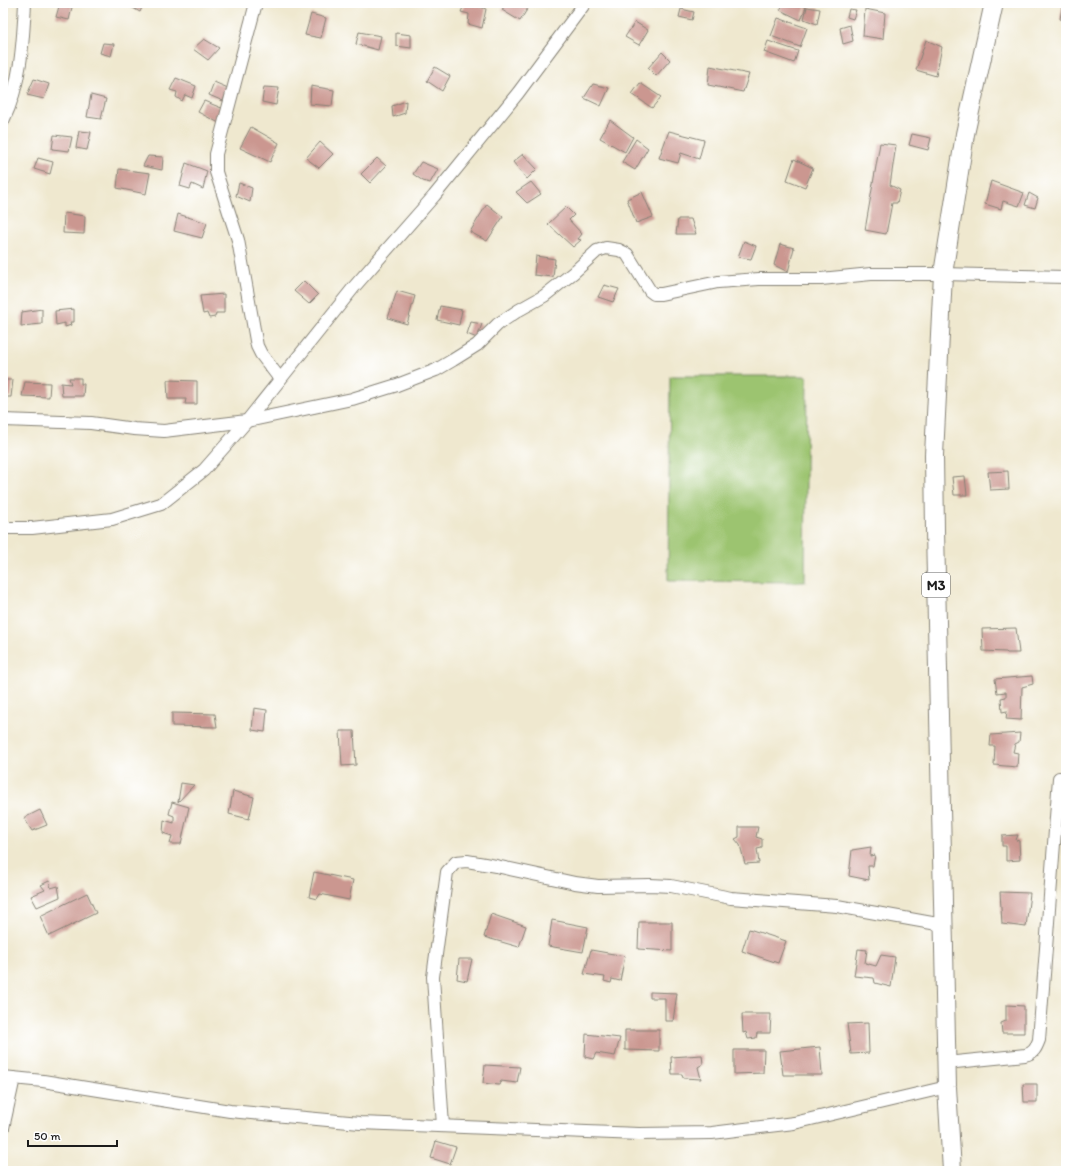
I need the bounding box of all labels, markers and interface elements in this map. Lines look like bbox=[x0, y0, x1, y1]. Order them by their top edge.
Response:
road number: M3 bbox=[922, 573, 950, 597]
scale bar bbox=[28, 1122, 117, 1148]
text: 50 m bbox=[34, 1129, 60, 1143]

